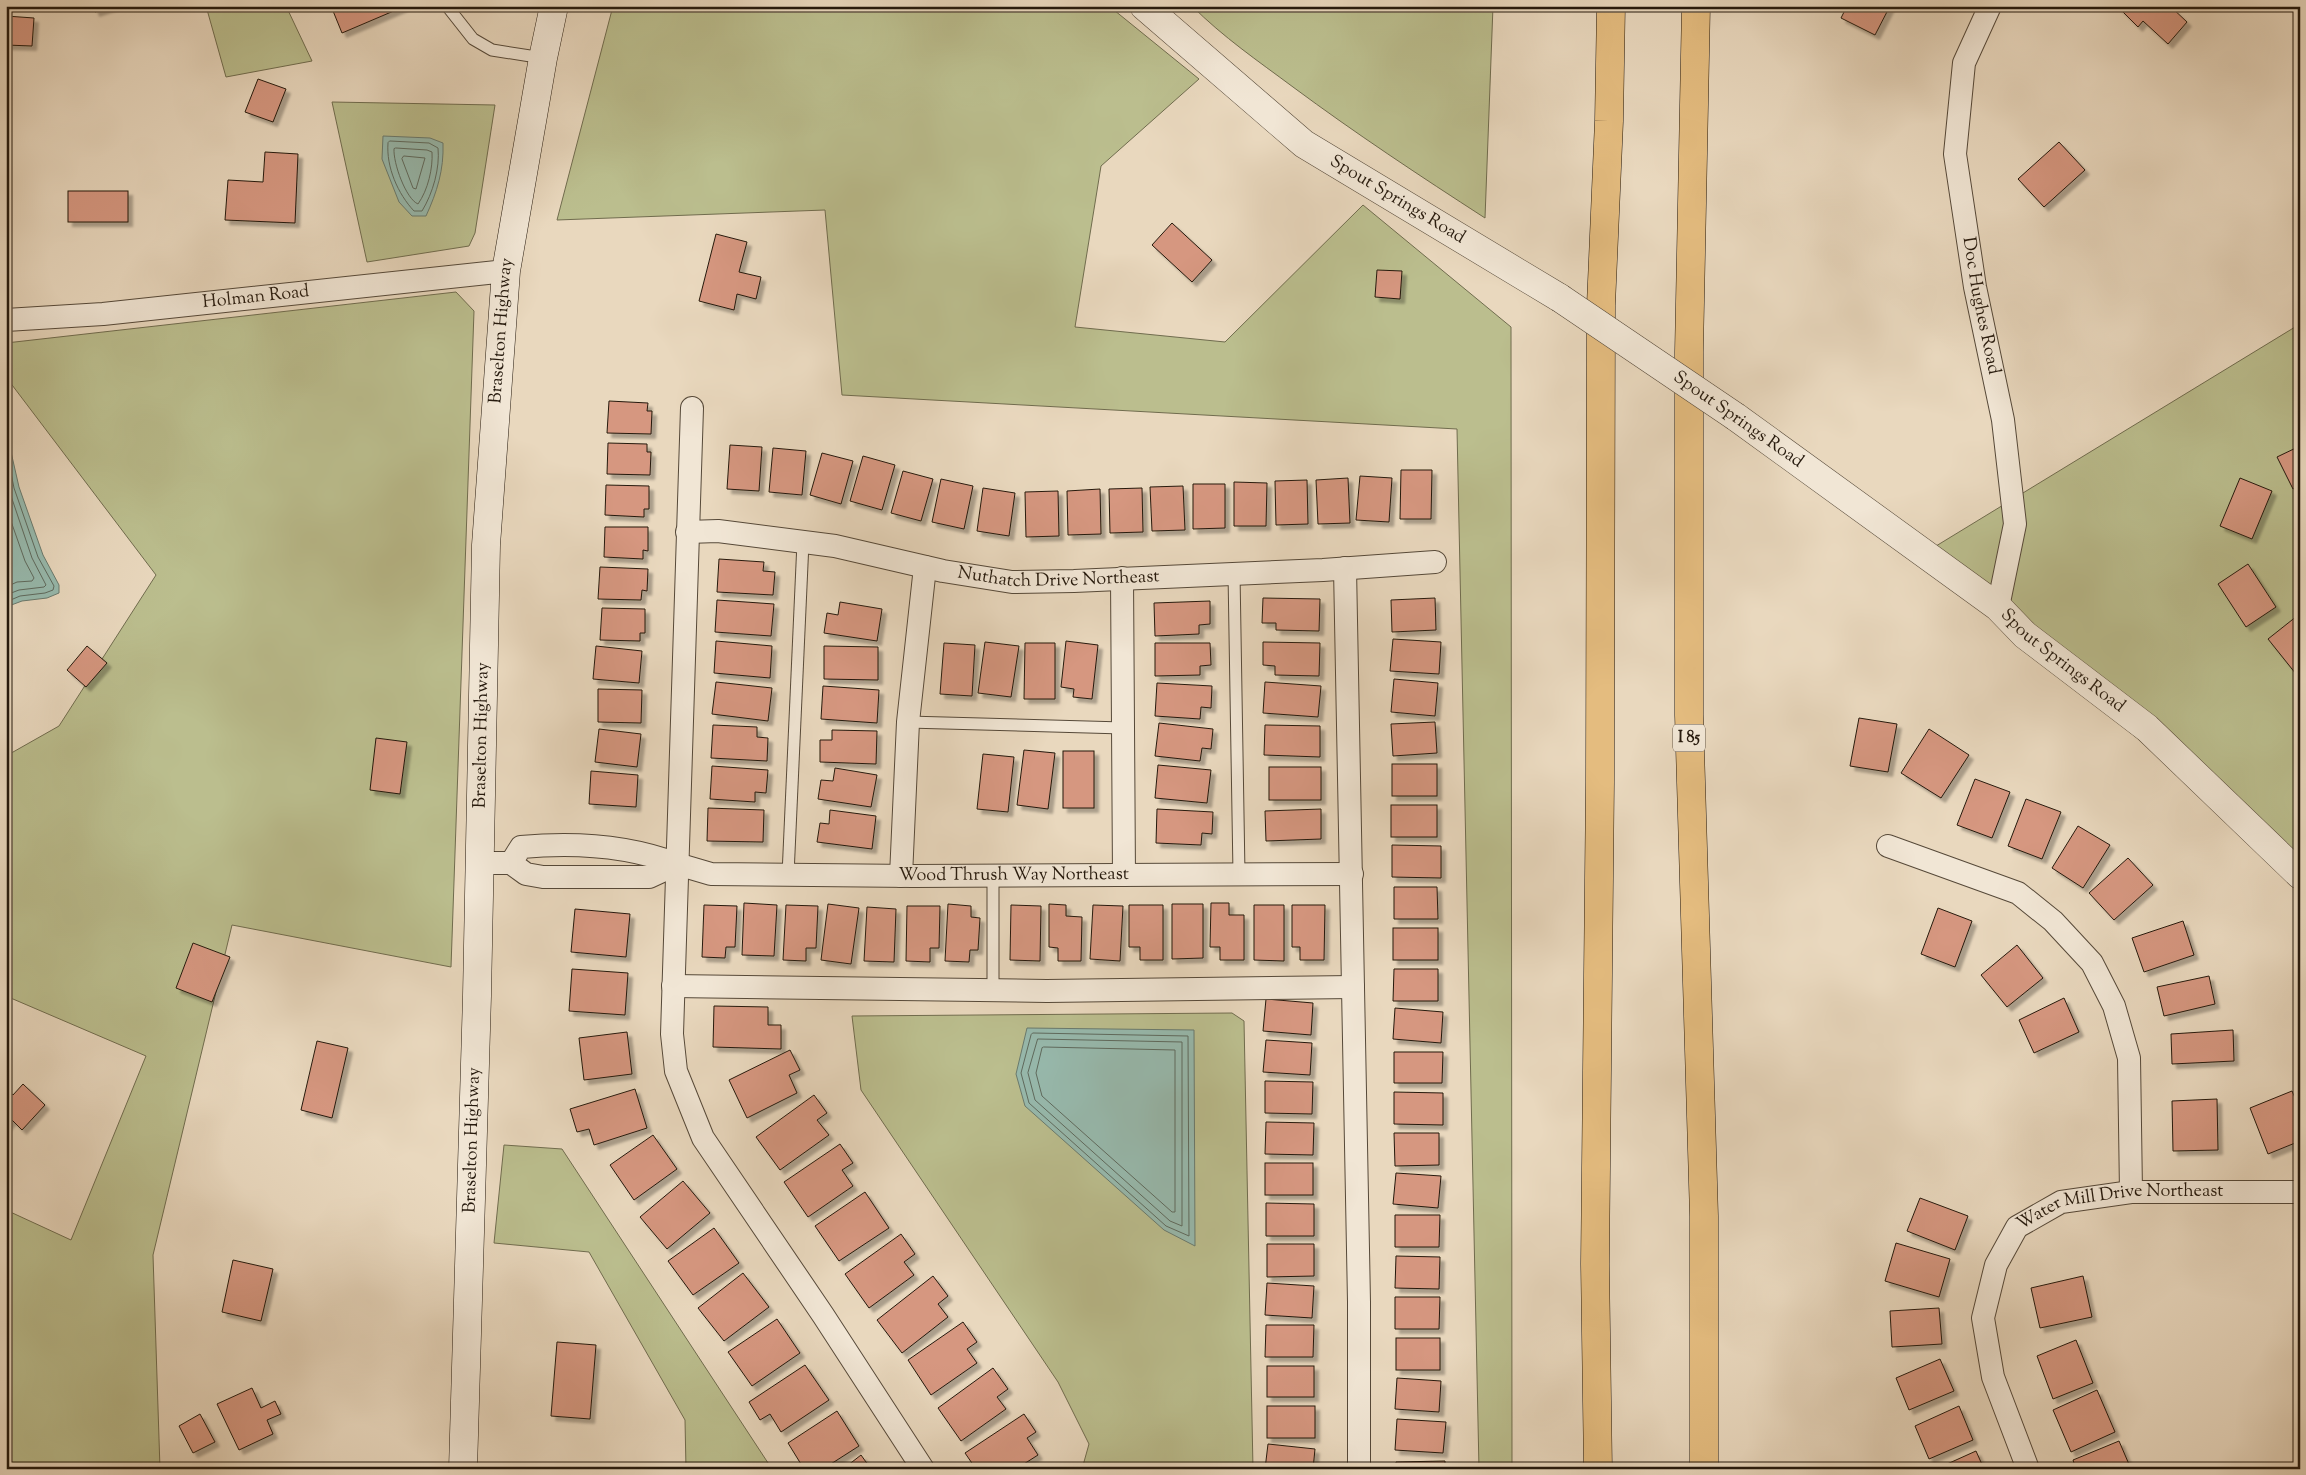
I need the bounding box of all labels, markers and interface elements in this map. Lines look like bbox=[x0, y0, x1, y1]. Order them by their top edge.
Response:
street label: Spout Springs Road bbox=[1324, 149, 1470, 251]
street label: Doc Hughes Road bbox=[1955, 235, 2006, 377]
street label: Braselton Highway bbox=[483, 256, 521, 405]
street label: Holman Road bbox=[201, 279, 311, 316]
street label: Spout Springs Road bbox=[1667, 365, 1809, 475]
street label: Nuthatch Drive Northeast bbox=[956, 561, 1160, 595]
street label: Spout Springs Road bbox=[1994, 603, 2130, 720]
street label: Braselton Highway bbox=[468, 662, 497, 809]
road number: I 85 bbox=[1673, 724, 1705, 751]
street label: Wood Thrush Way Northeast bbox=[898, 862, 1129, 889]
street label: Braselton Highway bbox=[458, 1067, 488, 1214]
street label: Water Mill Drive Northeast bbox=[2012, 1179, 2224, 1237]

